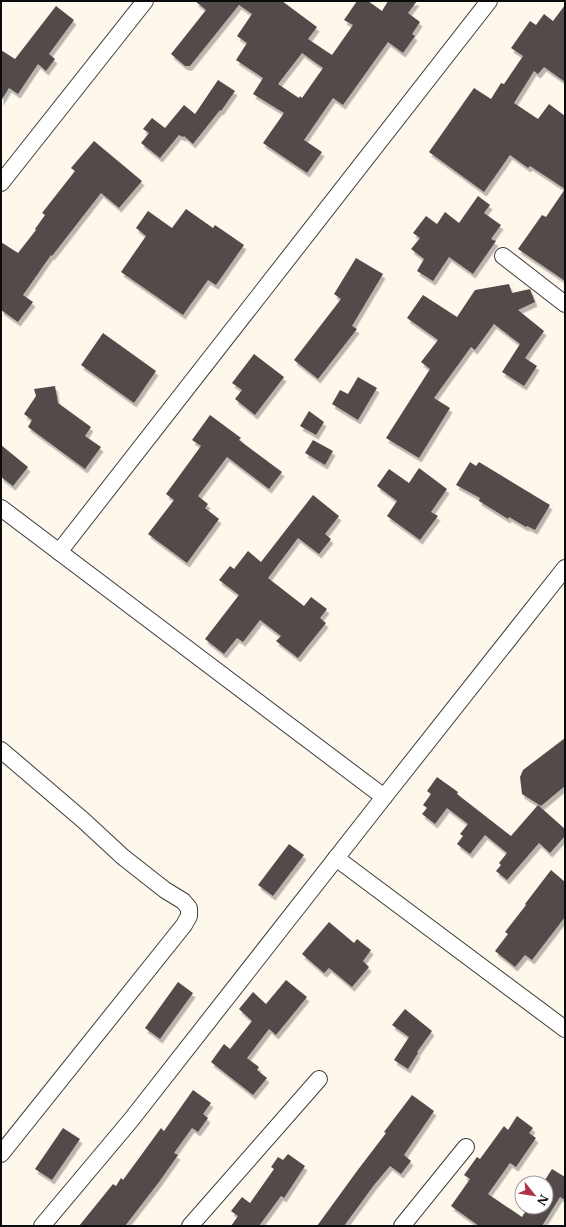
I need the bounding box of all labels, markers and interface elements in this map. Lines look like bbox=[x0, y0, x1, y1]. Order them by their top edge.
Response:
north arrow bbox=[514, 1175, 554, 1215]
text: N bbox=[534, 1192, 551, 1209]

